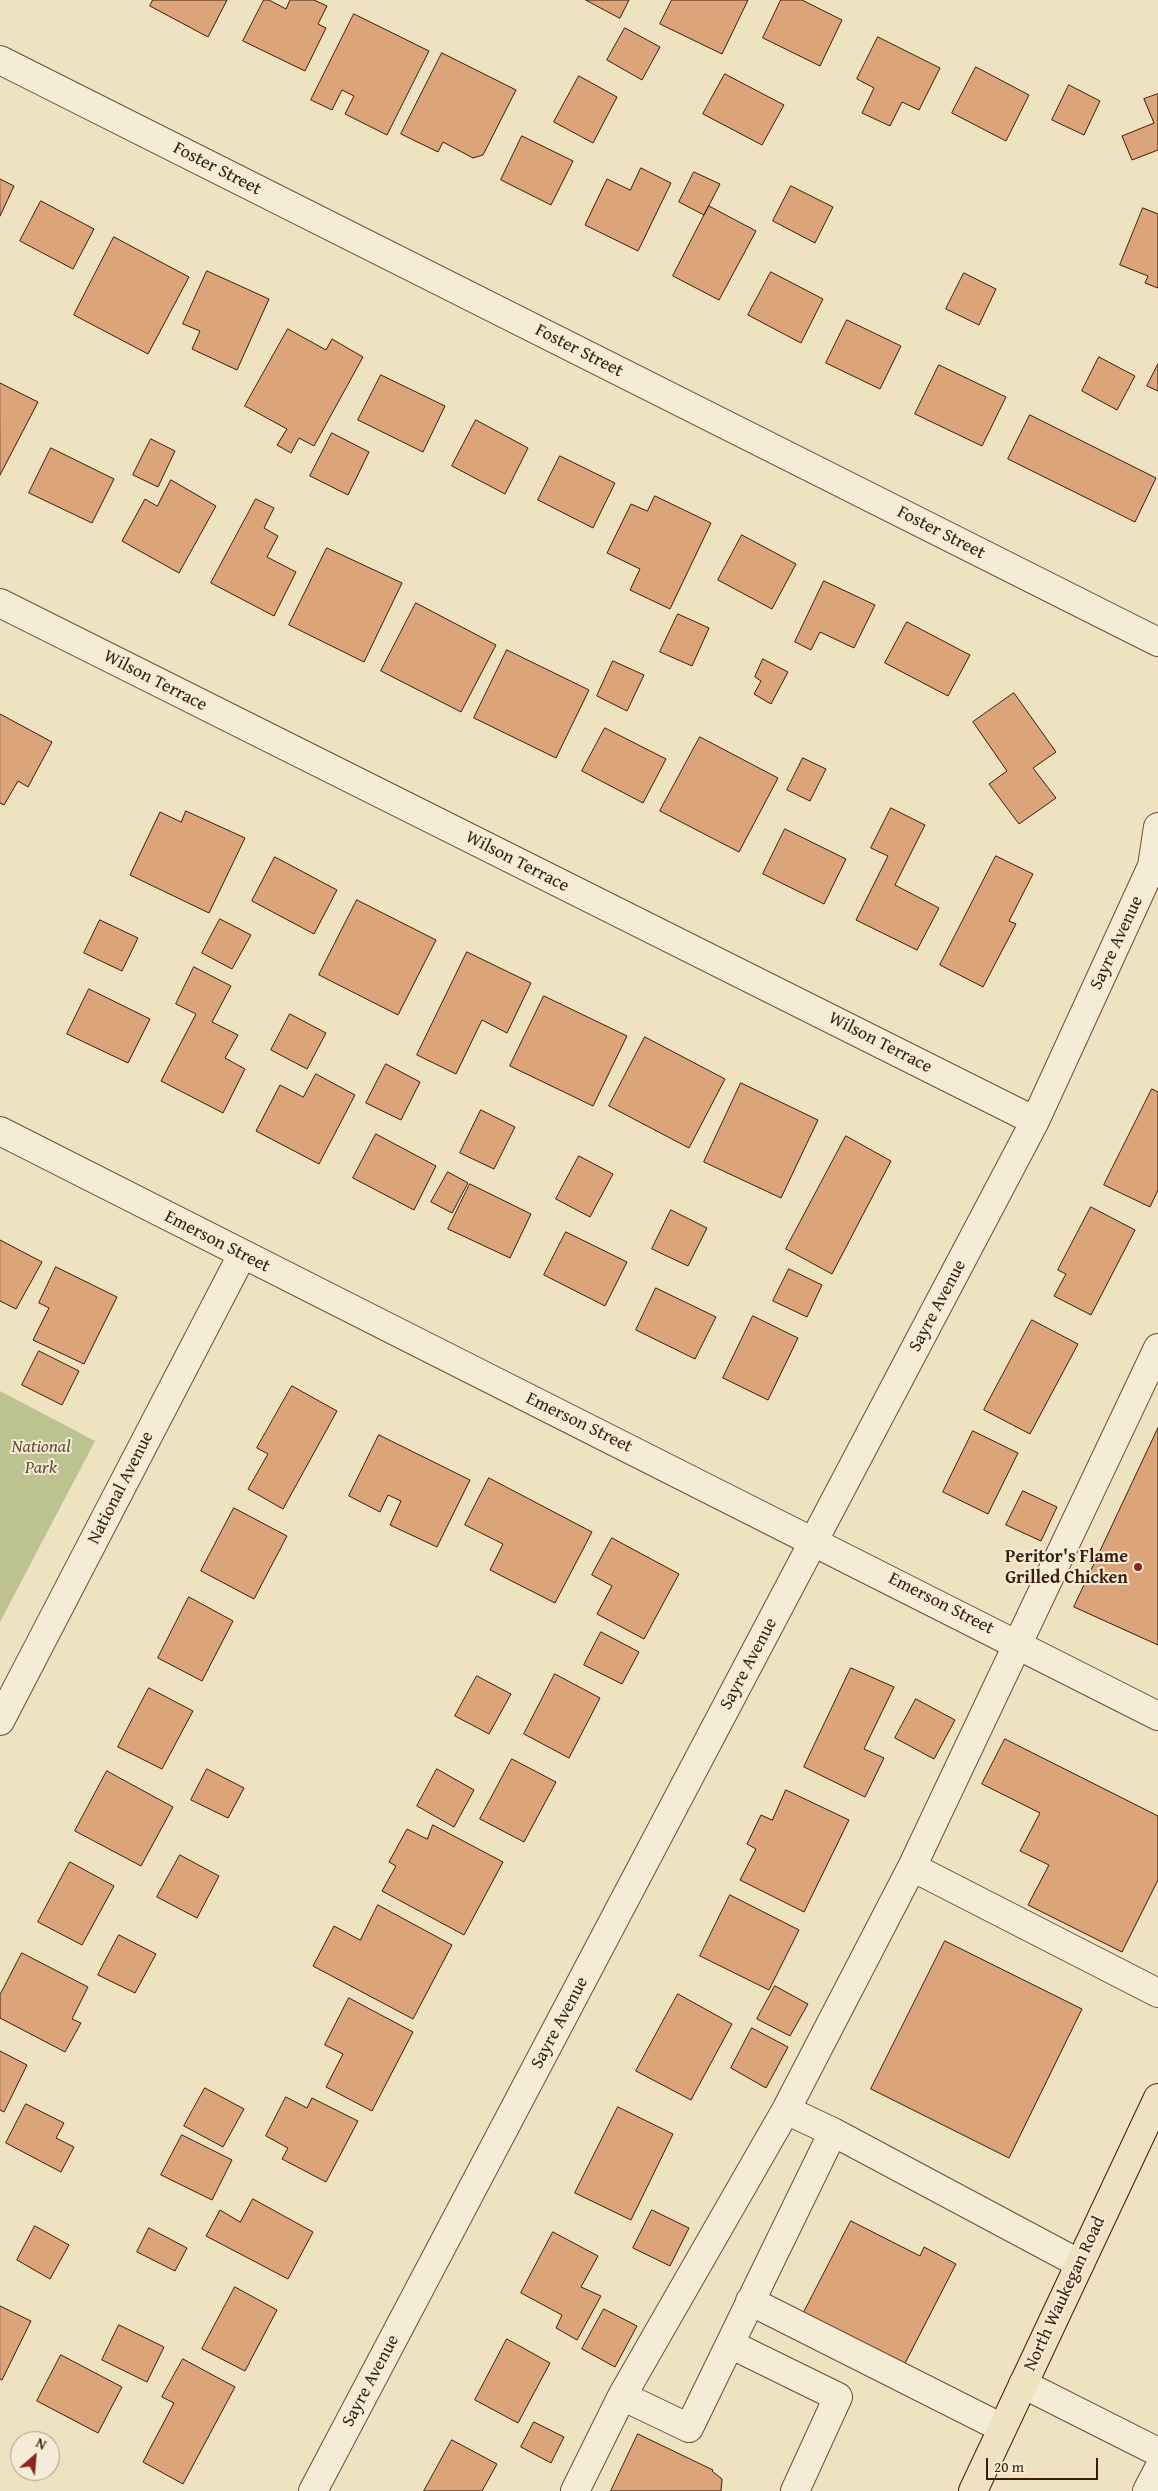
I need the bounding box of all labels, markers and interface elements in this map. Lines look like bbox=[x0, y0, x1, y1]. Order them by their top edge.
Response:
street label: Foster Street bbox=[169, 138, 265, 200]
street label: Foster Street bbox=[531, 320, 627, 382]
street label: Foster Street bbox=[893, 502, 989, 564]
street label: Wilson Terrace bbox=[100, 646, 210, 716]
street label: Wilson Terrace bbox=[462, 827, 572, 897]
street label: Sayre Avenue bbox=[1086, 893, 1148, 993]
street label: Wilson Terrace bbox=[825, 1008, 935, 1078]
street label: Emerson Street bbox=[161, 1206, 273, 1278]
street label: Sayre Avenue bbox=[905, 1256, 971, 1356]
street label: Emerson Street bbox=[522, 1388, 636, 1458]
street label: National Avenue bbox=[83, 1428, 159, 1548]
park label: National Park bbox=[11, 1436, 71, 1478]
place label: Peritor's Flame Grilled Chicken bbox=[1005, 1546, 1128, 1588]
marker: Peritor's Flame Grilled Chicken bbox=[1132, 1561, 1144, 1573]
street label: Emerson Street bbox=[885, 1568, 997, 1640]
street label: Sayre Avenue bbox=[716, 1614, 782, 1714]
street label: Sayre Avenue bbox=[527, 1973, 593, 2073]
street label: North Waukegan Road bbox=[1020, 2213, 1110, 2375]
street label: Sayre Avenue bbox=[338, 2331, 404, 2431]
north arrow bbox=[10, 2431, 60, 2481]
text: N bbox=[33, 2432, 50, 2455]
scale bar bbox=[988, 2448, 1100, 2480]
text: 20 m bbox=[994, 2456, 1024, 2477]

